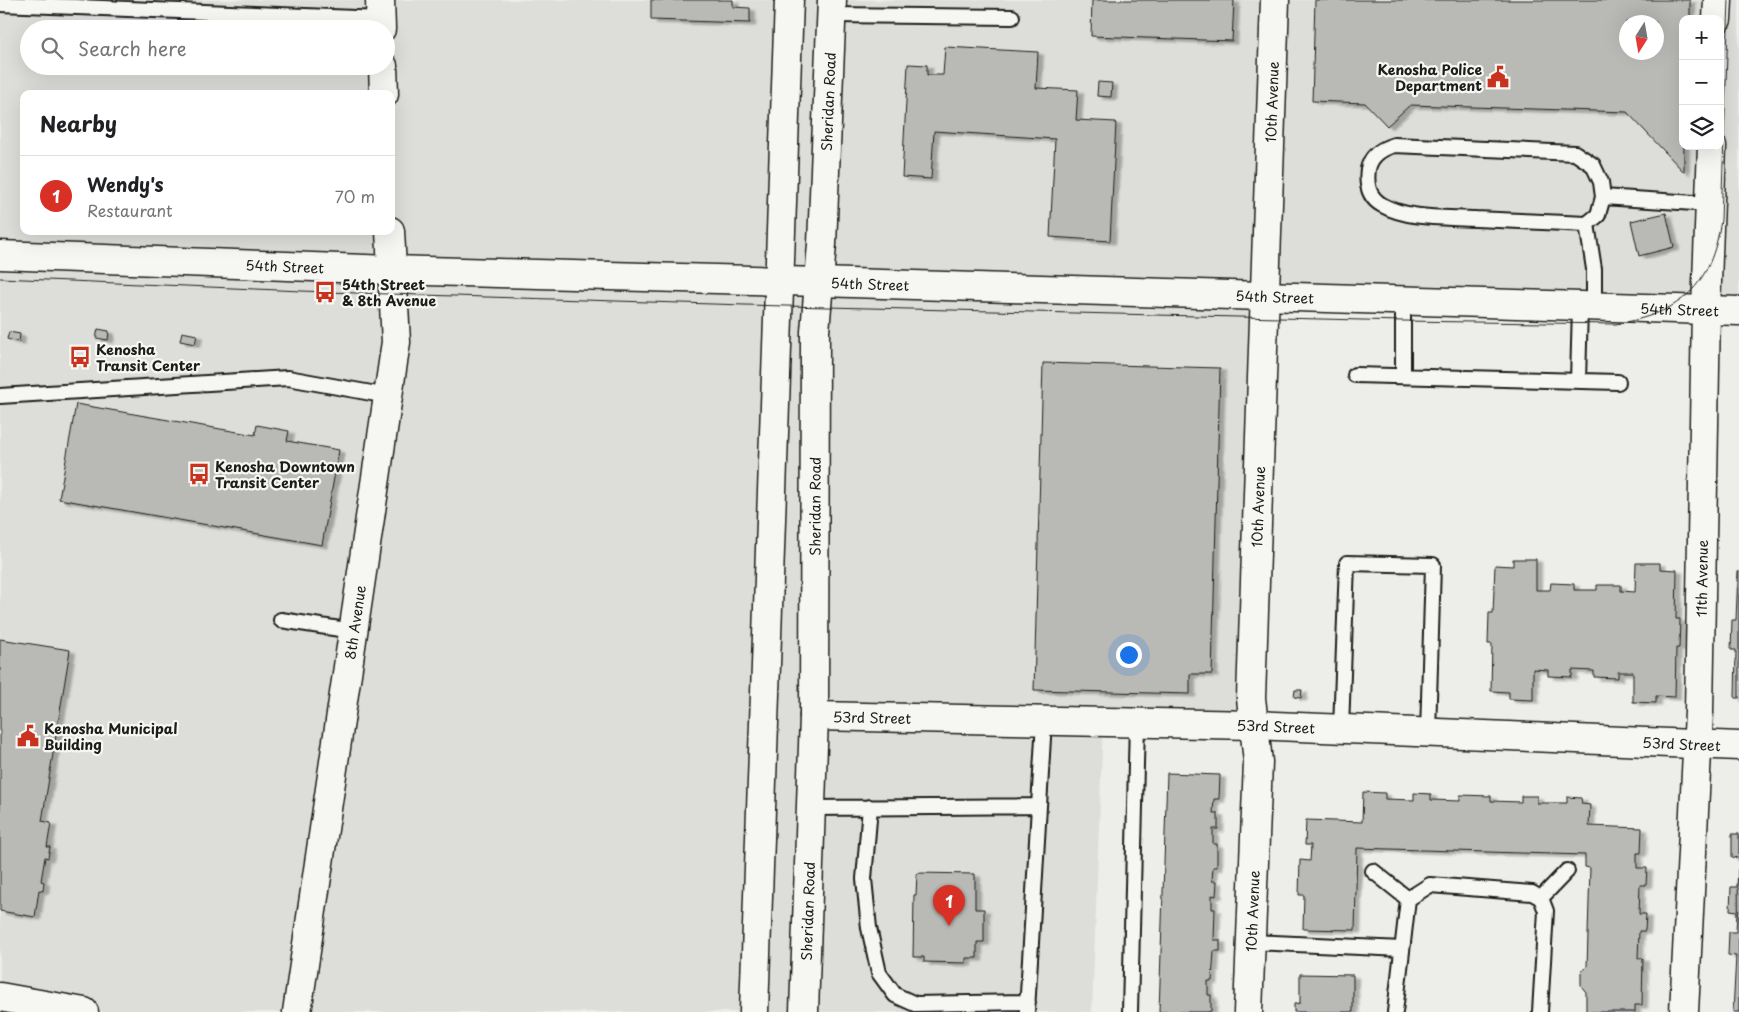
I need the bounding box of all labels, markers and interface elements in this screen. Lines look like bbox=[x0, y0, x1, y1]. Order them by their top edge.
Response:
north arrow bbox=[1619, 15, 1664, 60]
map controls bbox=[1679, 15, 1724, 150]
button: + bbox=[1679, 15, 1724, 60]
search box bbox=[20, 20, 395, 75]
icon: search bbox=[38, 34, 66, 62]
text: Search here bbox=[78, 34, 187, 62]
street label: Sheridan Road bbox=[815, 52, 840, 151]
place label: Kenosha Police Department bbox=[1377, 59, 1482, 96]
button: − bbox=[1679, 60, 1724, 105]
street label: 10th Avenue bbox=[1260, 61, 1283, 143]
public building icon: Kenosha Police Department bbox=[1485, 64, 1511, 90]
button: layers bbox=[1679, 105, 1724, 150]
text: Nearby bbox=[40, 107, 117, 139]
text: Wendy's bbox=[87, 170, 164, 198]
text: 1 bbox=[52, 184, 60, 208]
text: 70 m bbox=[335, 184, 375, 208]
text: Restaurant bbox=[87, 198, 173, 222]
street label: 54th Street bbox=[245, 254, 325, 278]
street label: 54th Street bbox=[830, 272, 910, 295]
place label: 54th Street & 8th Avenue bbox=[342, 274, 436, 311]
bus stop icon: 54th Street & 8th Avenue bbox=[312, 279, 338, 305]
street label: 54th Street bbox=[1235, 285, 1315, 308]
street label: 54th Street bbox=[1640, 297, 1719, 321]
place label: Kenosha Transit Center bbox=[96, 339, 201, 376]
bus stop icon: Kenosha Transit Center bbox=[67, 344, 93, 370]
place label: Kenosha Downtown Transit Center bbox=[215, 456, 355, 493]
street label: Sheridan Road bbox=[804, 457, 825, 556]
bus stop icon: Kenosha Downtown Transit Center bbox=[186, 461, 212, 487]
street label: 10th Avenue bbox=[1246, 465, 1269, 548]
street label: 11th Avenue bbox=[1690, 539, 1713, 617]
street label: 8th Avenue bbox=[339, 583, 371, 661]
your location bbox=[1116, 642, 1142, 668]
street label: 53rd Street bbox=[833, 706, 912, 728]
street label: 53rd Street bbox=[1237, 714, 1316, 738]
place label: Kenosha Municipal Building bbox=[44, 718, 178, 755]
public building icon: Kenosha Municipal Building bbox=[15, 723, 41, 749]
street label: 53rd Street bbox=[1642, 731, 1721, 756]
street label: Sheridan Road bbox=[795, 861, 820, 961]
street label: 10th Avenue bbox=[1240, 870, 1264, 952]
pin: 1 bbox=[933, 885, 965, 926]

